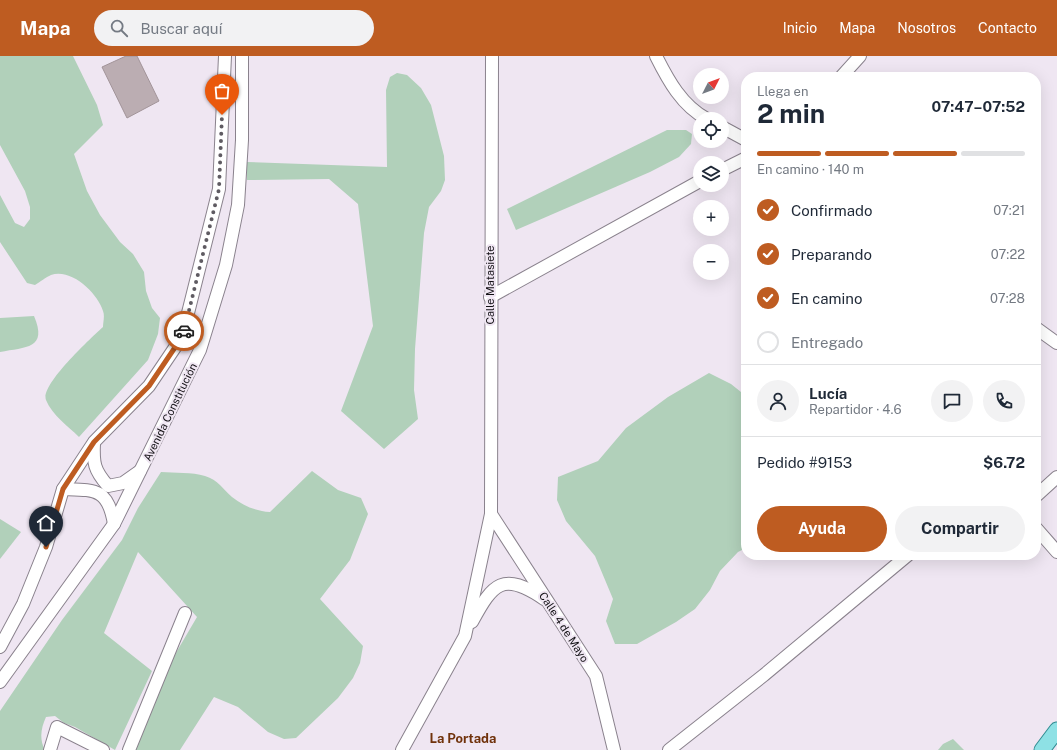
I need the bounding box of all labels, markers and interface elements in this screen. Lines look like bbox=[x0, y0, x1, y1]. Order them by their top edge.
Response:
search box bbox=[94, 10, 374, 46]
text: Mapa bbox=[20, 17, 70, 39]
icon: search bbox=[108, 17, 130, 39]
text: Buscar aquí bbox=[140, 20, 222, 37]
text: Inicio bbox=[783, 20, 817, 36]
text: Mapa bbox=[839, 20, 875, 36]
text: Nosotros bbox=[897, 20, 956, 36]
text: Contacto bbox=[978, 20, 1037, 36]
north arrow bbox=[693, 68, 729, 104]
map controls bbox=[693, 68, 729, 280]
pin bbox=[205, 74, 239, 115]
icon: bag bbox=[211, 80, 233, 102]
text: Llega en bbox=[757, 84, 808, 99]
text: 2 min bbox=[757, 98, 825, 129]
text: 07:47–07:52 bbox=[932, 98, 1025, 115]
button: locate bbox=[693, 112, 729, 148]
button: layers bbox=[693, 156, 729, 192]
text: En camino · 140 m bbox=[757, 162, 864, 177]
icon: check bbox=[757, 199, 779, 221]
button: + bbox=[693, 200, 729, 236]
text: Confirmado bbox=[791, 202, 872, 219]
text: 07:21 bbox=[993, 203, 1025, 218]
icon: check bbox=[757, 243, 779, 265]
button: − bbox=[693, 244, 729, 280]
street label: Calle Matasiete bbox=[484, 245, 496, 325]
text: Preparando bbox=[791, 246, 872, 263]
text: 07:22 bbox=[991, 247, 1025, 262]
icon: check bbox=[757, 287, 779, 309]
text: En camino bbox=[791, 290, 863, 307]
text: 07:28 bbox=[990, 291, 1025, 306]
courier bbox=[164, 311, 204, 351]
icon: car bbox=[173, 320, 195, 342]
text: Entregado bbox=[791, 334, 863, 351]
street label: Avenida Constitución bbox=[141, 361, 199, 463]
button: person bbox=[757, 380, 799, 422]
button: chat bbox=[931, 380, 973, 422]
button: phone bbox=[983, 380, 1025, 422]
text: Lucía bbox=[809, 385, 847, 402]
text: Repartidor · 4.6 bbox=[809, 402, 902, 417]
text: Pedido #9153 bbox=[757, 454, 852, 471]
text: $6.72 bbox=[983, 454, 1025, 471]
pin bbox=[29, 506, 63, 547]
button: Ayuda bbox=[757, 506, 887, 552]
button: Compartir bbox=[895, 506, 1025, 552]
icon: home bbox=[35, 512, 57, 534]
street label: Calle 4 de Mayo bbox=[537, 590, 591, 664]
district label: La Portada bbox=[430, 731, 496, 746]

